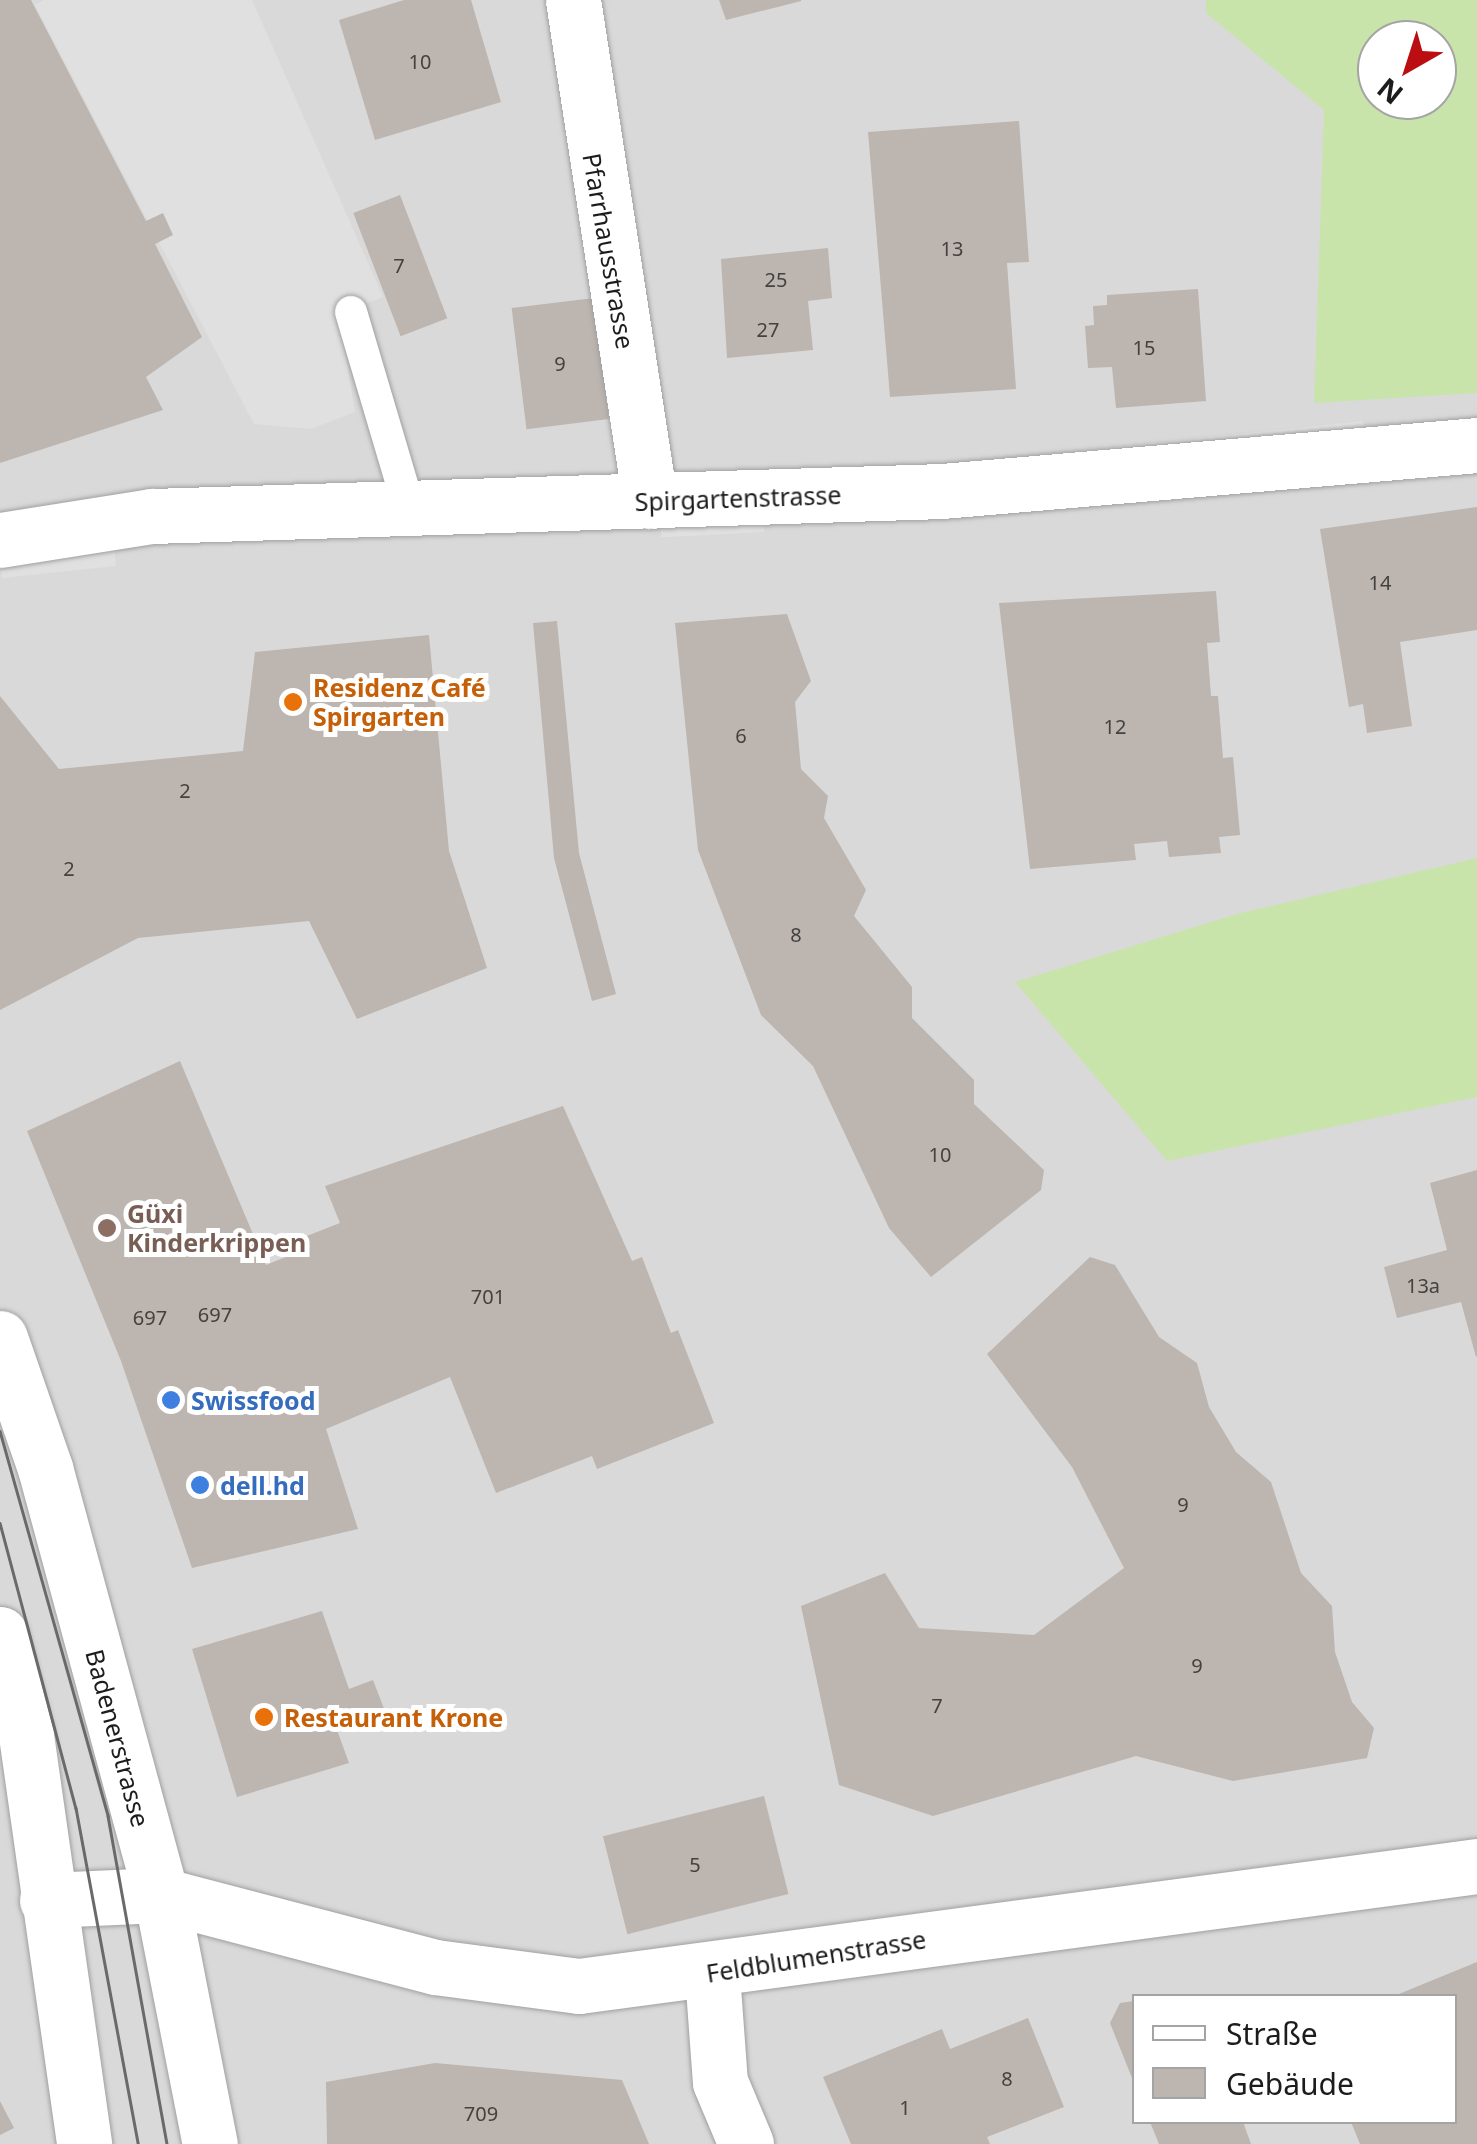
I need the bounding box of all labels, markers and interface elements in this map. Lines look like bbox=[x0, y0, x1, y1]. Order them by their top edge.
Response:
north arrow bbox=[1357, 20, 1457, 120]
house number: 10 bbox=[409, 49, 431, 73]
text: N bbox=[1369, 70, 1410, 114]
street label: Pfarrhausstrasse bbox=[577, 151, 641, 351]
house number: 13 bbox=[941, 236, 963, 260]
house number: 7 bbox=[393, 253, 405, 277]
house number: 25 bbox=[765, 267, 787, 291]
house number: 27 bbox=[757, 317, 779, 341]
house number: 15 bbox=[1133, 335, 1155, 359]
house number: 9 bbox=[554, 351, 566, 375]
street label: Spirgartenstrasse bbox=[634, 479, 842, 517]
house number: 14 bbox=[1369, 570, 1391, 594]
place label: Residenz Café Spirgarten bbox=[313, 673, 486, 732]
marker: Residenz Café Spirgarten bbox=[282, 691, 304, 713]
house number: 12 bbox=[1104, 714, 1126, 738]
house number: 6 bbox=[735, 723, 747, 747]
house number: 2 bbox=[179, 778, 191, 802]
house number: 2 bbox=[63, 856, 75, 880]
house number: 8 bbox=[790, 922, 802, 946]
house number: 10 bbox=[929, 1142, 951, 1166]
place label: Güxi Kinderkrippen bbox=[127, 1199, 306, 1258]
marker: Güxi Kinderkrippen bbox=[96, 1217, 118, 1239]
house number: 13a bbox=[1406, 1273, 1440, 1297]
house number: 701 bbox=[471, 1284, 505, 1308]
house number: 697 bbox=[198, 1302, 232, 1326]
house number: 697 bbox=[133, 1305, 167, 1329]
place label: Swissfood bbox=[191, 1385, 315, 1415]
marker: Swissfood bbox=[160, 1389, 182, 1411]
place label: dell.hd bbox=[220, 1470, 305, 1500]
marker: dell.hd bbox=[189, 1474, 211, 1496]
house number: 9 bbox=[1177, 1492, 1189, 1516]
street label: Badenerstrasse bbox=[80, 1646, 156, 1830]
house number: 9 bbox=[1191, 1653, 1203, 1677]
house number: 7 bbox=[931, 1693, 943, 1717]
place label: Restaurant Krone bbox=[284, 1702, 503, 1732]
marker: Restaurant Krone bbox=[253, 1706, 275, 1728]
house number: 5 bbox=[689, 1852, 701, 1876]
street label: Feldblumenstrasse bbox=[704, 1924, 928, 1988]
legend bbox=[1132, 1994, 1457, 2124]
text: Straße bbox=[1226, 2013, 1318, 2054]
text: Gebäude bbox=[1226, 2063, 1354, 2104]
house number: 8 bbox=[1001, 2066, 1013, 2090]
house number: 1 bbox=[899, 2095, 911, 2119]
house number: 709 bbox=[464, 2101, 498, 2125]

